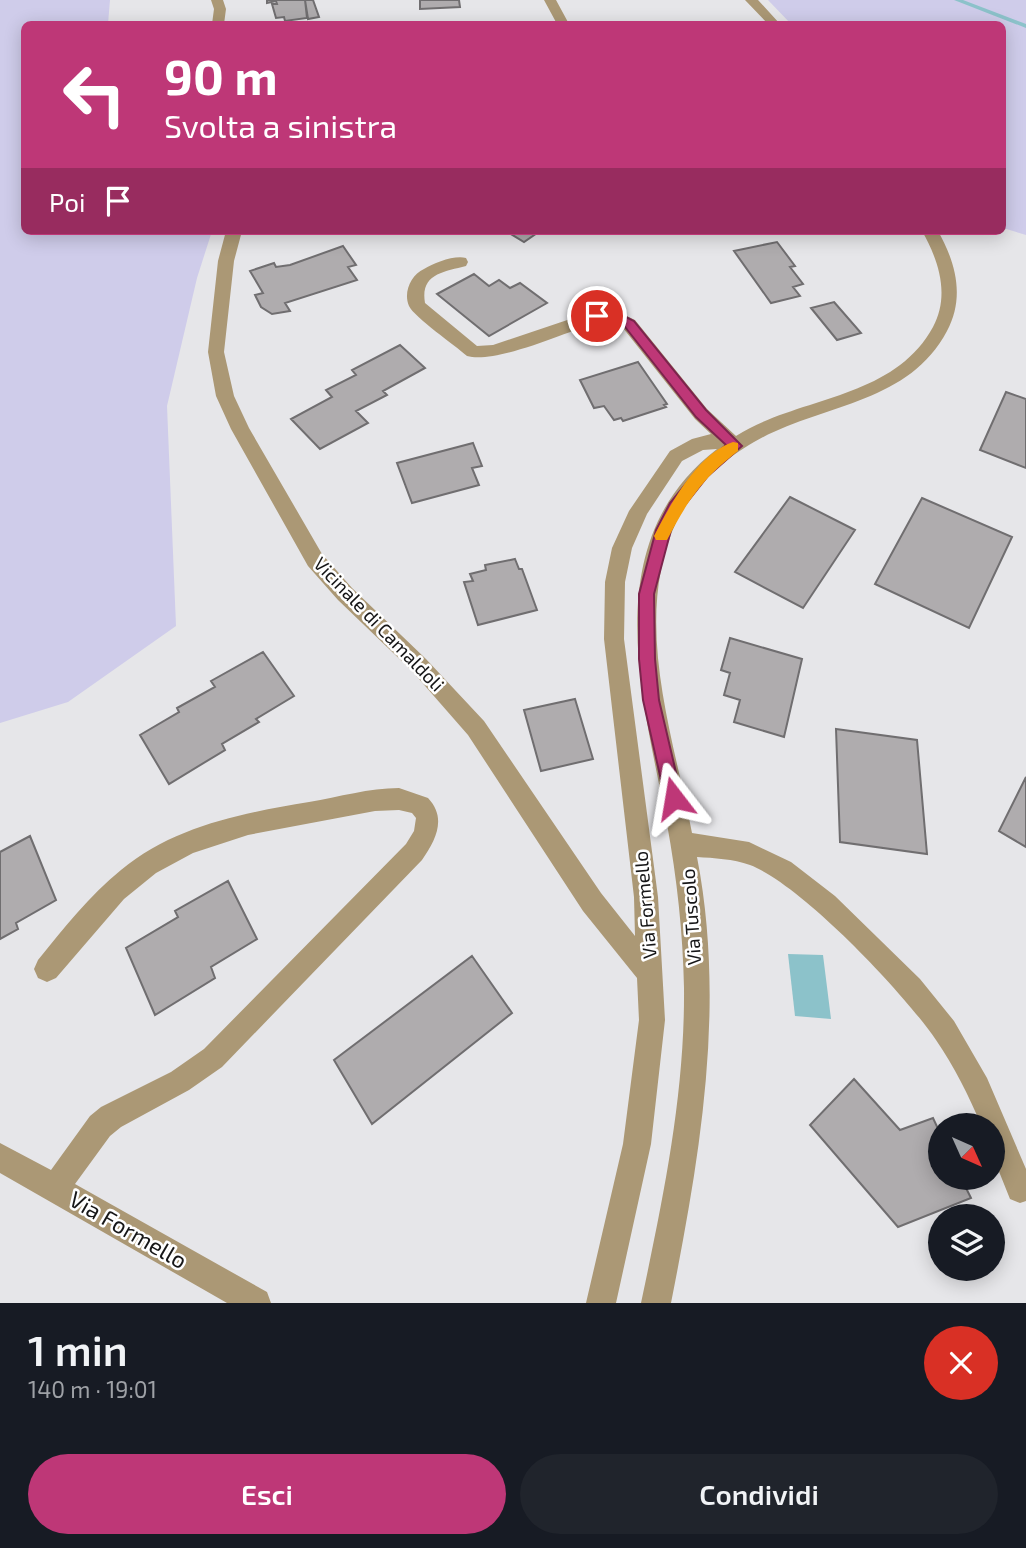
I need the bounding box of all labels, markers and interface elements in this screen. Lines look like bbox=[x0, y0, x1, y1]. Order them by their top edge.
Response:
text: 90 m bbox=[164, 46, 278, 105]
icon: left bbox=[49, 49, 140, 140]
text: Svolta a sinistra bbox=[164, 106, 397, 144]
icon: arrive bbox=[99, 182, 137, 220]
text: Poi bbox=[49, 186, 85, 217]
pin bbox=[567, 286, 627, 346]
icon: arrive bbox=[578, 297, 616, 335]
street label: Vicinale di Camaldoli bbox=[309, 552, 449, 696]
position arrow bbox=[637, 761, 711, 835]
street label: Via Formello bbox=[628, 850, 661, 960]
street label: Via Tuscolo bbox=[676, 868, 705, 966]
north arrow bbox=[928, 1113, 1004, 1190]
map controls bbox=[928, 1113, 1005, 1281]
street label: Via Formello bbox=[65, 1184, 192, 1274]
button: layers bbox=[928, 1204, 1005, 1281]
text: 1 min bbox=[28, 1324, 128, 1374]
button: close bbox=[924, 1326, 998, 1400]
text: 140 m · 19:01 bbox=[28, 1375, 157, 1403]
button: Esci bbox=[28, 1454, 506, 1534]
button: Condividi bbox=[520, 1454, 998, 1534]

